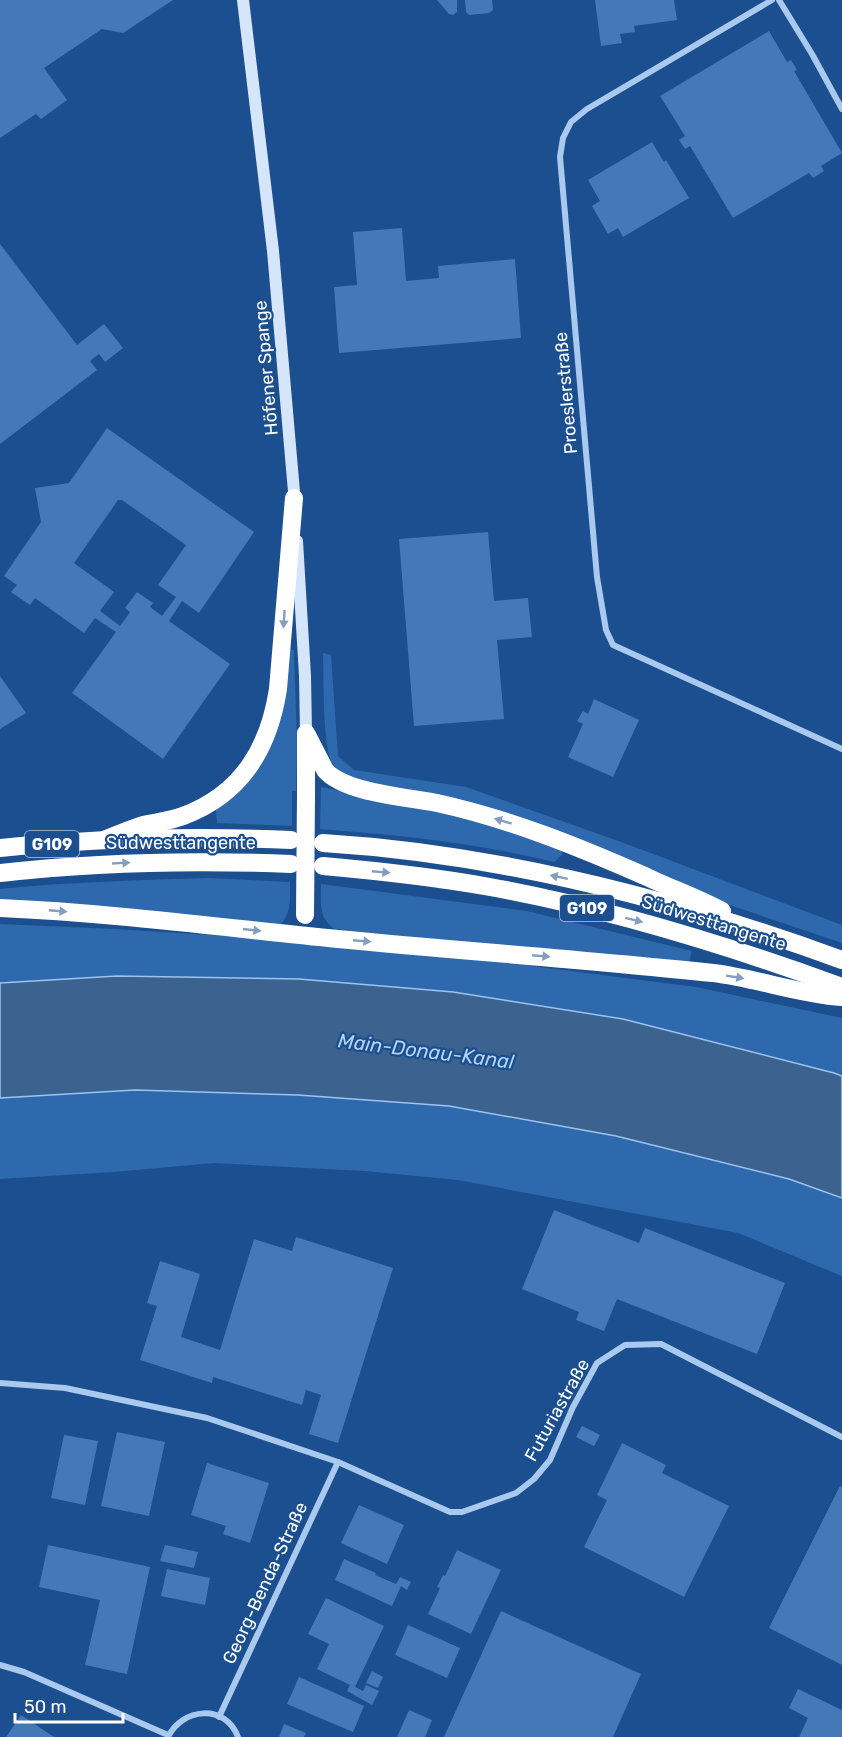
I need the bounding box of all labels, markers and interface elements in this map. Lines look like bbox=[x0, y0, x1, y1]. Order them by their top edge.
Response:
street label: Höfener Spange bbox=[249, 300, 283, 436]
street label: Proeslerstraße bbox=[550, 331, 582, 455]
one-way arrow bbox=[279, 610, 289, 629]
one-way arrow bbox=[494, 815, 512, 825]
road number: G109 bbox=[25, 831, 79, 857]
street label: Südwesttangente bbox=[106, 832, 256, 854]
one-way arrow bbox=[112, 859, 131, 868]
one-way arrow bbox=[371, 867, 390, 877]
one-way arrow bbox=[550, 871, 568, 881]
street label: Südwesttangente bbox=[639, 891, 789, 955]
road number: G109 bbox=[560, 895, 614, 921]
one-way arrow bbox=[49, 906, 68, 916]
one-way arrow bbox=[625, 915, 643, 925]
one-way arrow bbox=[243, 925, 262, 935]
one-way arrow bbox=[353, 936, 372, 946]
one-way arrow bbox=[531, 952, 550, 961]
one-way arrow bbox=[725, 972, 744, 981]
water label: Main-Donau-Kanal bbox=[337, 1028, 516, 1074]
street label: Futuriastraße bbox=[520, 1355, 594, 1465]
street label: Georg-Benda-Straße bbox=[218, 1498, 312, 1668]
scale bar bbox=[15, 1686, 123, 1724]
text: 50 m bbox=[24, 1696, 67, 1718]

